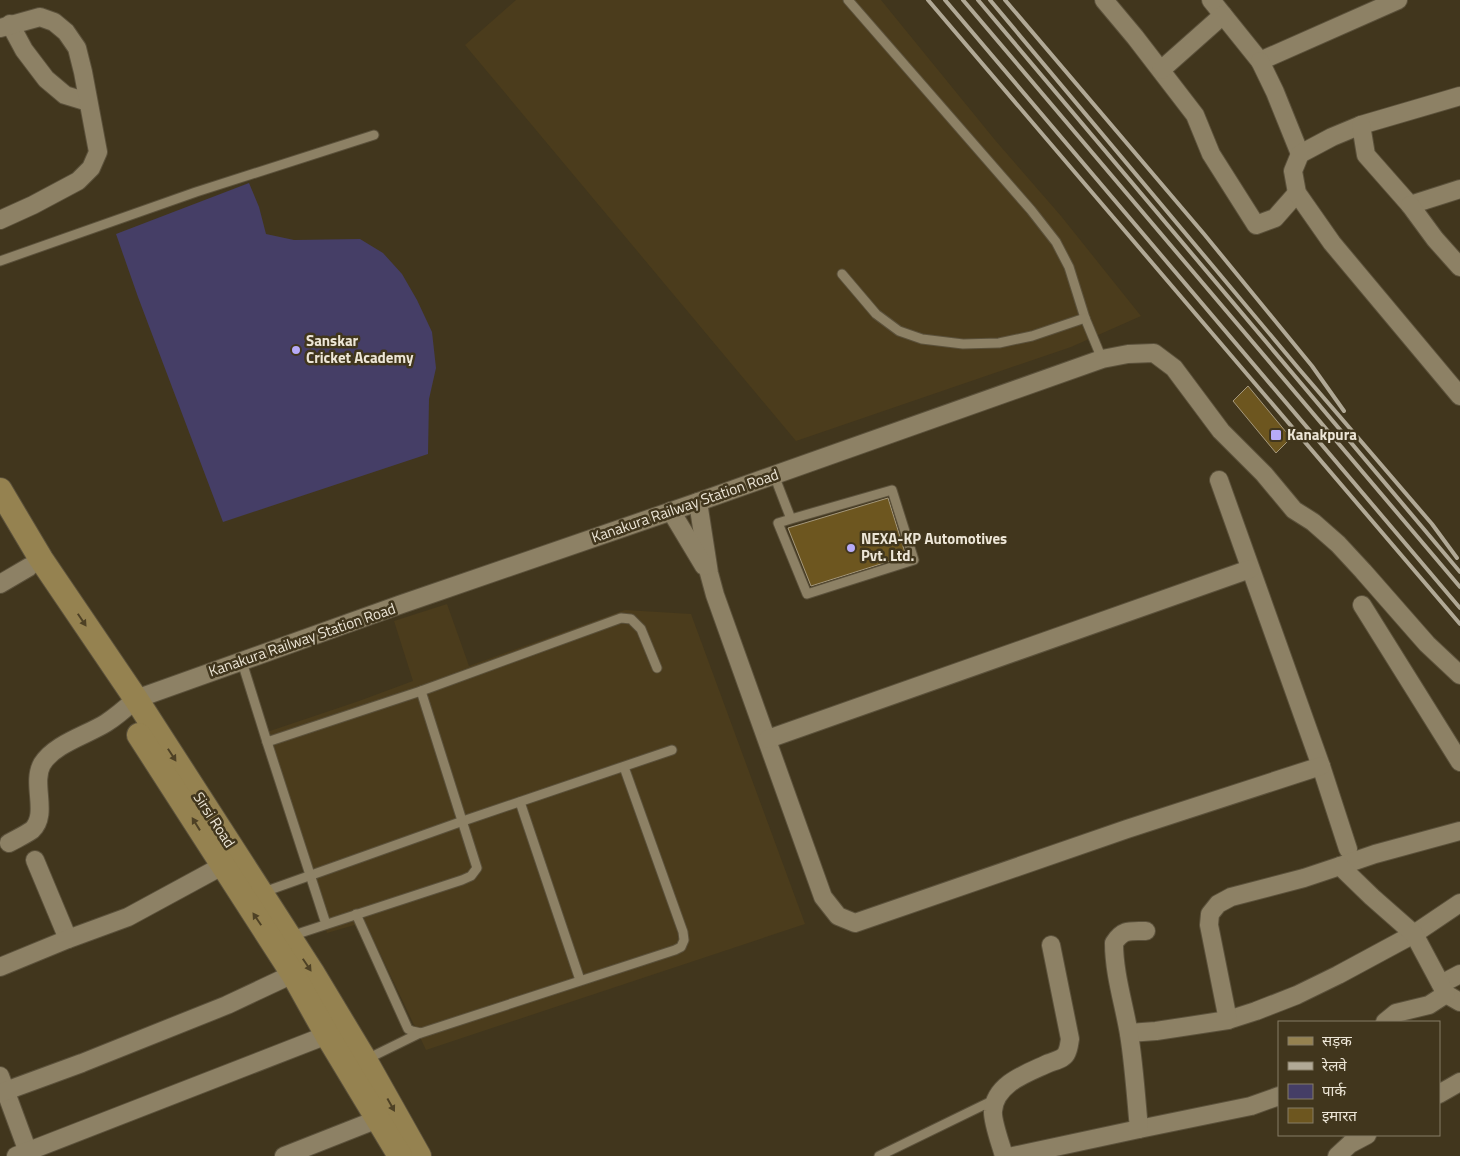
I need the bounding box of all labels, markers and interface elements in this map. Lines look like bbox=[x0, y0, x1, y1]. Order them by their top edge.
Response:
place label: Sanskar Cricket Academy bbox=[306, 329, 414, 369]
marker: Sanskar Cricket Academy bbox=[290, 344, 302, 356]
place label: Kanakpura bbox=[1287, 423, 1357, 446]
marker: Kanakpura bbox=[1269, 428, 1283, 442]
street label: Kanakura Railway Station Road bbox=[588, 463, 782, 548]
place label: NEXA-KP Automotives Pvt. Ltd. bbox=[861, 527, 1007, 567]
marker: NEXA-KP Automotives Pvt. Ltd. bbox=[845, 542, 857, 554]
street label: Kanakura Railway Station Road bbox=[205, 597, 399, 682]
one-way arrow bbox=[77, 613, 87, 626]
one-way arrow bbox=[167, 748, 177, 762]
street label: Sirsi Road bbox=[188, 787, 241, 852]
one-way arrow bbox=[192, 818, 201, 831]
one-way arrow bbox=[252, 913, 262, 926]
one-way arrow bbox=[302, 959, 312, 972]
legend bbox=[1278, 1021, 1440, 1136]
text: सड़क bbox=[1322, 1029, 1352, 1052]
text: रेलवे bbox=[1321, 1054, 1347, 1077]
text: पार्क bbox=[1322, 1079, 1346, 1102]
one-way arrow bbox=[386, 1098, 395, 1111]
text: इमारत bbox=[1322, 1104, 1357, 1127]

